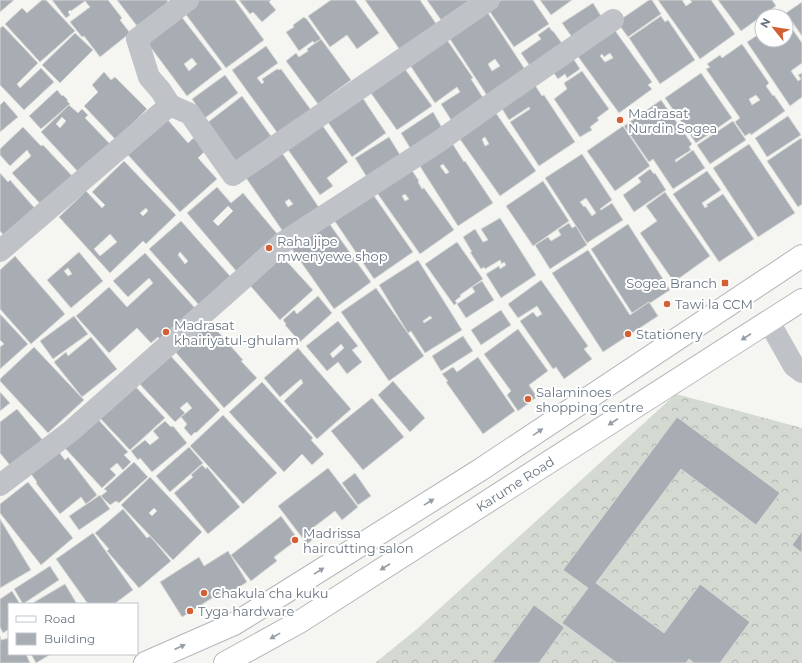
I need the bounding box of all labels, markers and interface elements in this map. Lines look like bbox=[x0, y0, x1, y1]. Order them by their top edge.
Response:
north arrow bbox=[754, 8, 794, 48]
text: N bbox=[757, 16, 774, 30]
place label: Madrasat Nurdin Sogea bbox=[628, 105, 717, 136]
marker: Madrasat Nurdin Sogea bbox=[615, 115, 625, 125]
place label: Raha jipe mwenyewe shop bbox=[277, 233, 388, 264]
marker: Raha jipe mwenyewe shop bbox=[264, 243, 274, 253]
place label: Sogea Branch bbox=[626, 275, 717, 291]
marker: Sogea Branch bbox=[720, 278, 730, 288]
place label: Tawi la CCM bbox=[675, 296, 753, 312]
marker: Tawi la CCM bbox=[662, 299, 672, 309]
place label: Madrasat khairiyatul-ghulam bbox=[174, 317, 299, 348]
place label: Stationery bbox=[636, 326, 703, 342]
marker: Madrasat khairiyatul-ghulam bbox=[161, 327, 171, 337]
marker: Stationery bbox=[623, 329, 633, 339]
one-way arrow bbox=[740, 333, 752, 340]
place label: Salaminoes shopping centre bbox=[536, 384, 644, 415]
marker: Salaminoes shopping centre bbox=[523, 394, 533, 404]
one-way arrow bbox=[608, 418, 618, 426]
one-way arrow bbox=[532, 428, 544, 435]
street label: Karume Road bbox=[473, 453, 557, 515]
one-way arrow bbox=[423, 499, 435, 506]
place label: Madrissa haircutting salon bbox=[303, 525, 413, 556]
marker: Madrissa haircutting salon bbox=[290, 535, 300, 545]
one-way arrow bbox=[380, 563, 390, 571]
one-way arrow bbox=[313, 568, 325, 575]
place label: Chakula cha kuku bbox=[212, 585, 328, 601]
marker: Chakula cha kuku bbox=[199, 588, 209, 598]
legend bbox=[8, 603, 138, 655]
place label: Tyga hardware bbox=[198, 603, 295, 619]
marker: Tyga hardware bbox=[185, 606, 195, 616]
text: Road bbox=[44, 611, 75, 626]
text: Building bbox=[44, 631, 95, 646]
one-way arrow bbox=[269, 632, 281, 639]
one-way arrow bbox=[175, 644, 186, 650]

